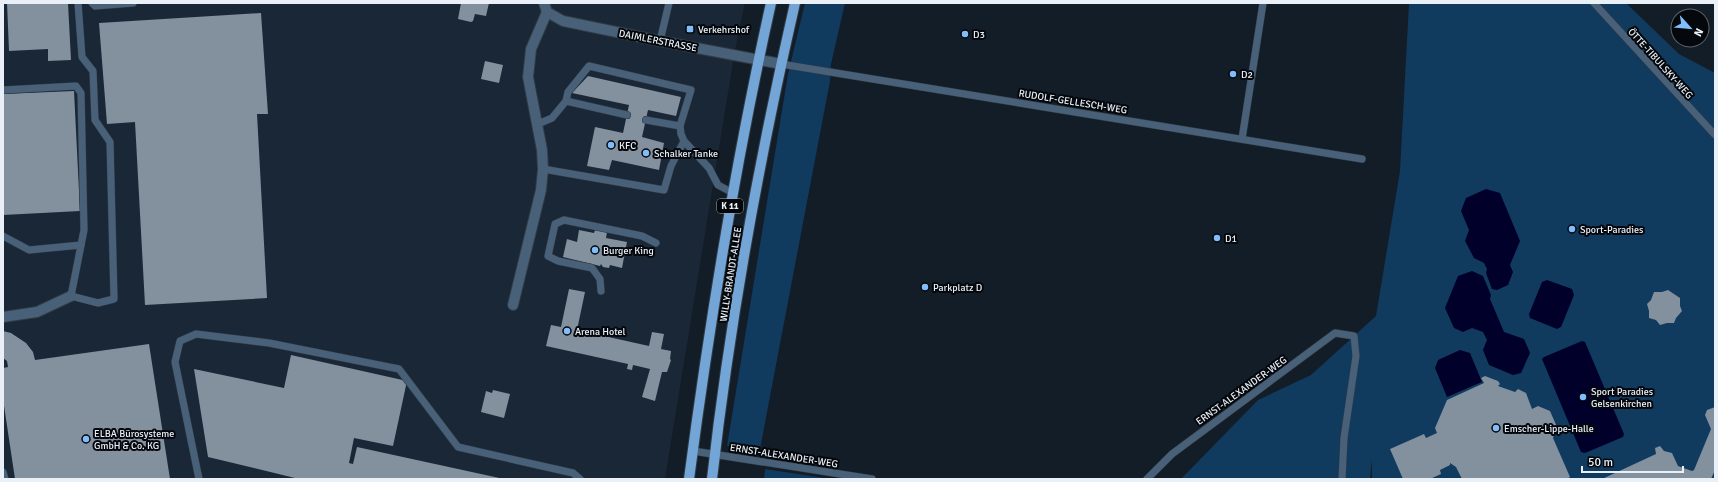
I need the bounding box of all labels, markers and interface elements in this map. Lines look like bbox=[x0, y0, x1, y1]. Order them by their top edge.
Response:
north arrow bbox=[1670, 8, 1710, 48]
marker: Verkehrshof bbox=[685, 24, 695, 34]
place label: Verkehrshof bbox=[698, 24, 750, 36]
street label: ÖTTE-TIBULSKY-WEG bbox=[1625, 26, 1695, 101]
text: N bbox=[1691, 26, 1706, 39]
street label: DAIMLERSTRASSE bbox=[618, 28, 698, 55]
marker: D3 bbox=[960, 29, 970, 39]
place label: D3 bbox=[973, 29, 985, 41]
marker: D2 bbox=[1228, 69, 1238, 79]
place label: D2 bbox=[1241, 69, 1253, 81]
street label: RUDOLF-GELLESCH-WEG bbox=[1018, 87, 1128, 116]
marker: KFC bbox=[606, 140, 616, 150]
place label: KFC bbox=[619, 140, 636, 152]
marker: Schalker Tanke bbox=[641, 148, 651, 158]
place label: Schalker Tanke bbox=[654, 148, 718, 160]
road number: K 11 bbox=[717, 199, 743, 213]
marker: Sport-Paradies bbox=[1567, 224, 1577, 234]
place label: Sport-Paradies bbox=[1580, 224, 1644, 236]
street label: WILLY-BRANDT-ALLEE bbox=[718, 226, 744, 322]
marker: D1 bbox=[1212, 233, 1222, 243]
place label: D1 bbox=[1225, 233, 1237, 245]
marker: Burger King bbox=[590, 245, 600, 255]
place label: Burger King bbox=[603, 245, 654, 257]
marker: Parkplatz D bbox=[920, 282, 930, 292]
place label: Parkplatz D bbox=[933, 282, 982, 294]
marker: Arena Hotel bbox=[562, 326, 572, 336]
place label: Arena Hotel bbox=[575, 326, 626, 338]
street label: ERNST-ALEXANDER-WEG bbox=[1194, 354, 1289, 428]
place label: Sport Paradies Gelsenkirchen bbox=[1591, 386, 1654, 410]
marker: Sport Paradies Gelsenkirchen bbox=[1578, 392, 1588, 402]
marker: Emscher-Lippe-Halle bbox=[1491, 423, 1501, 433]
place label: Emscher-Lippe-Halle bbox=[1504, 423, 1594, 435]
place label: ELBA Bürosysteme GmbH & Co. KG bbox=[94, 428, 174, 452]
marker: ELBA Bürosysteme GmbH & Co. KG bbox=[81, 434, 91, 444]
street label: ERNST-ALEXANDER-WEG bbox=[729, 442, 839, 470]
scale bar bbox=[1582, 448, 1683, 474]
text: 50 m bbox=[1588, 455, 1613, 470]

